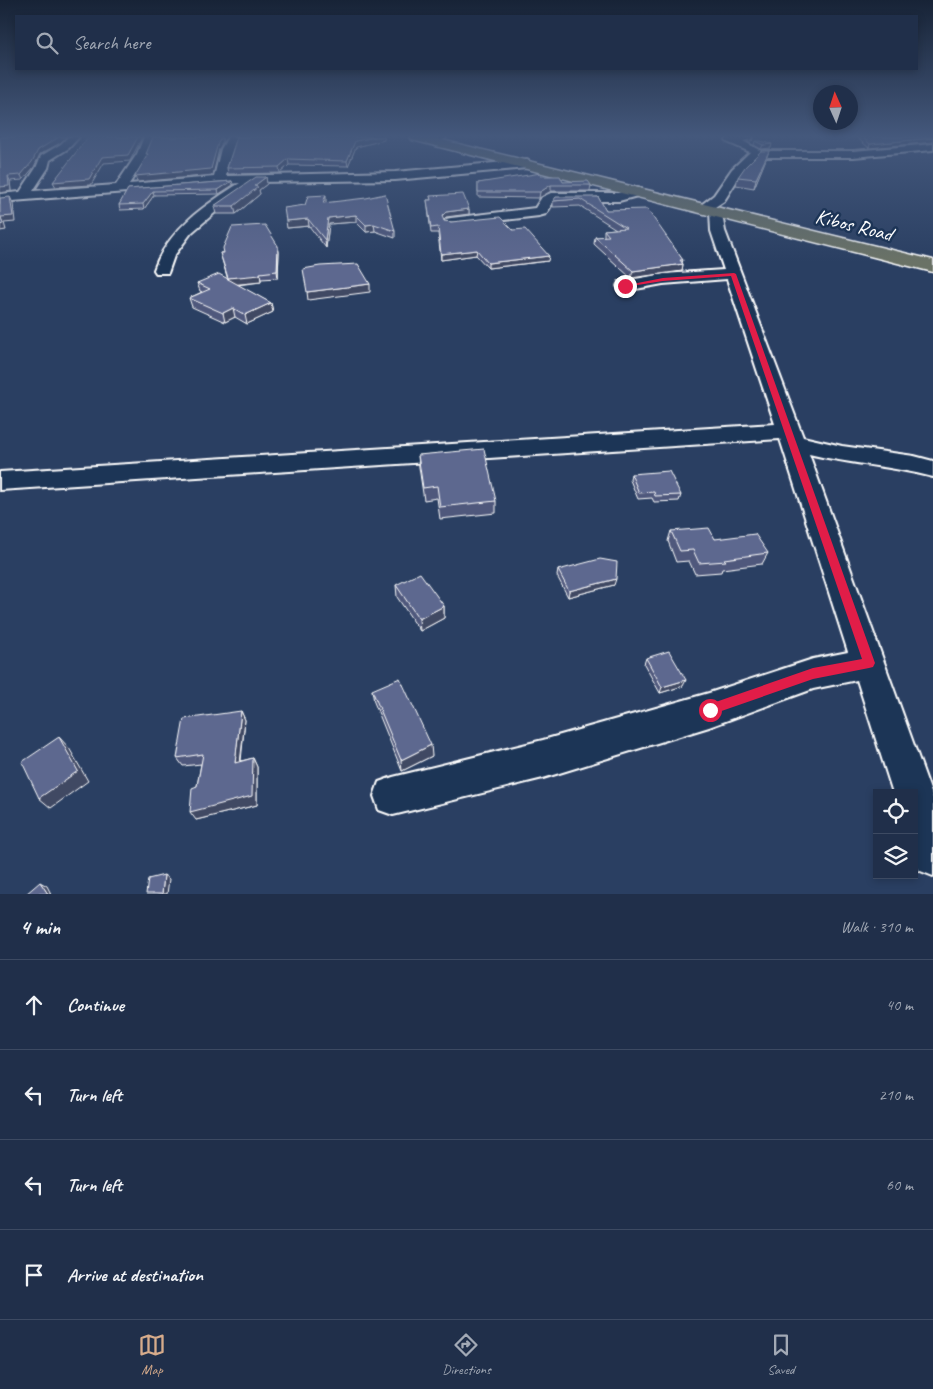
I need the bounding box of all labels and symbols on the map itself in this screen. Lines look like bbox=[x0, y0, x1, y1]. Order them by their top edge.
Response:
north arrow bbox=[813, 85, 858, 130]
street label: Kibos Road bbox=[813, 203, 898, 248]
route end bbox=[614, 275, 637, 298]
route start bbox=[699, 699, 722, 722]

